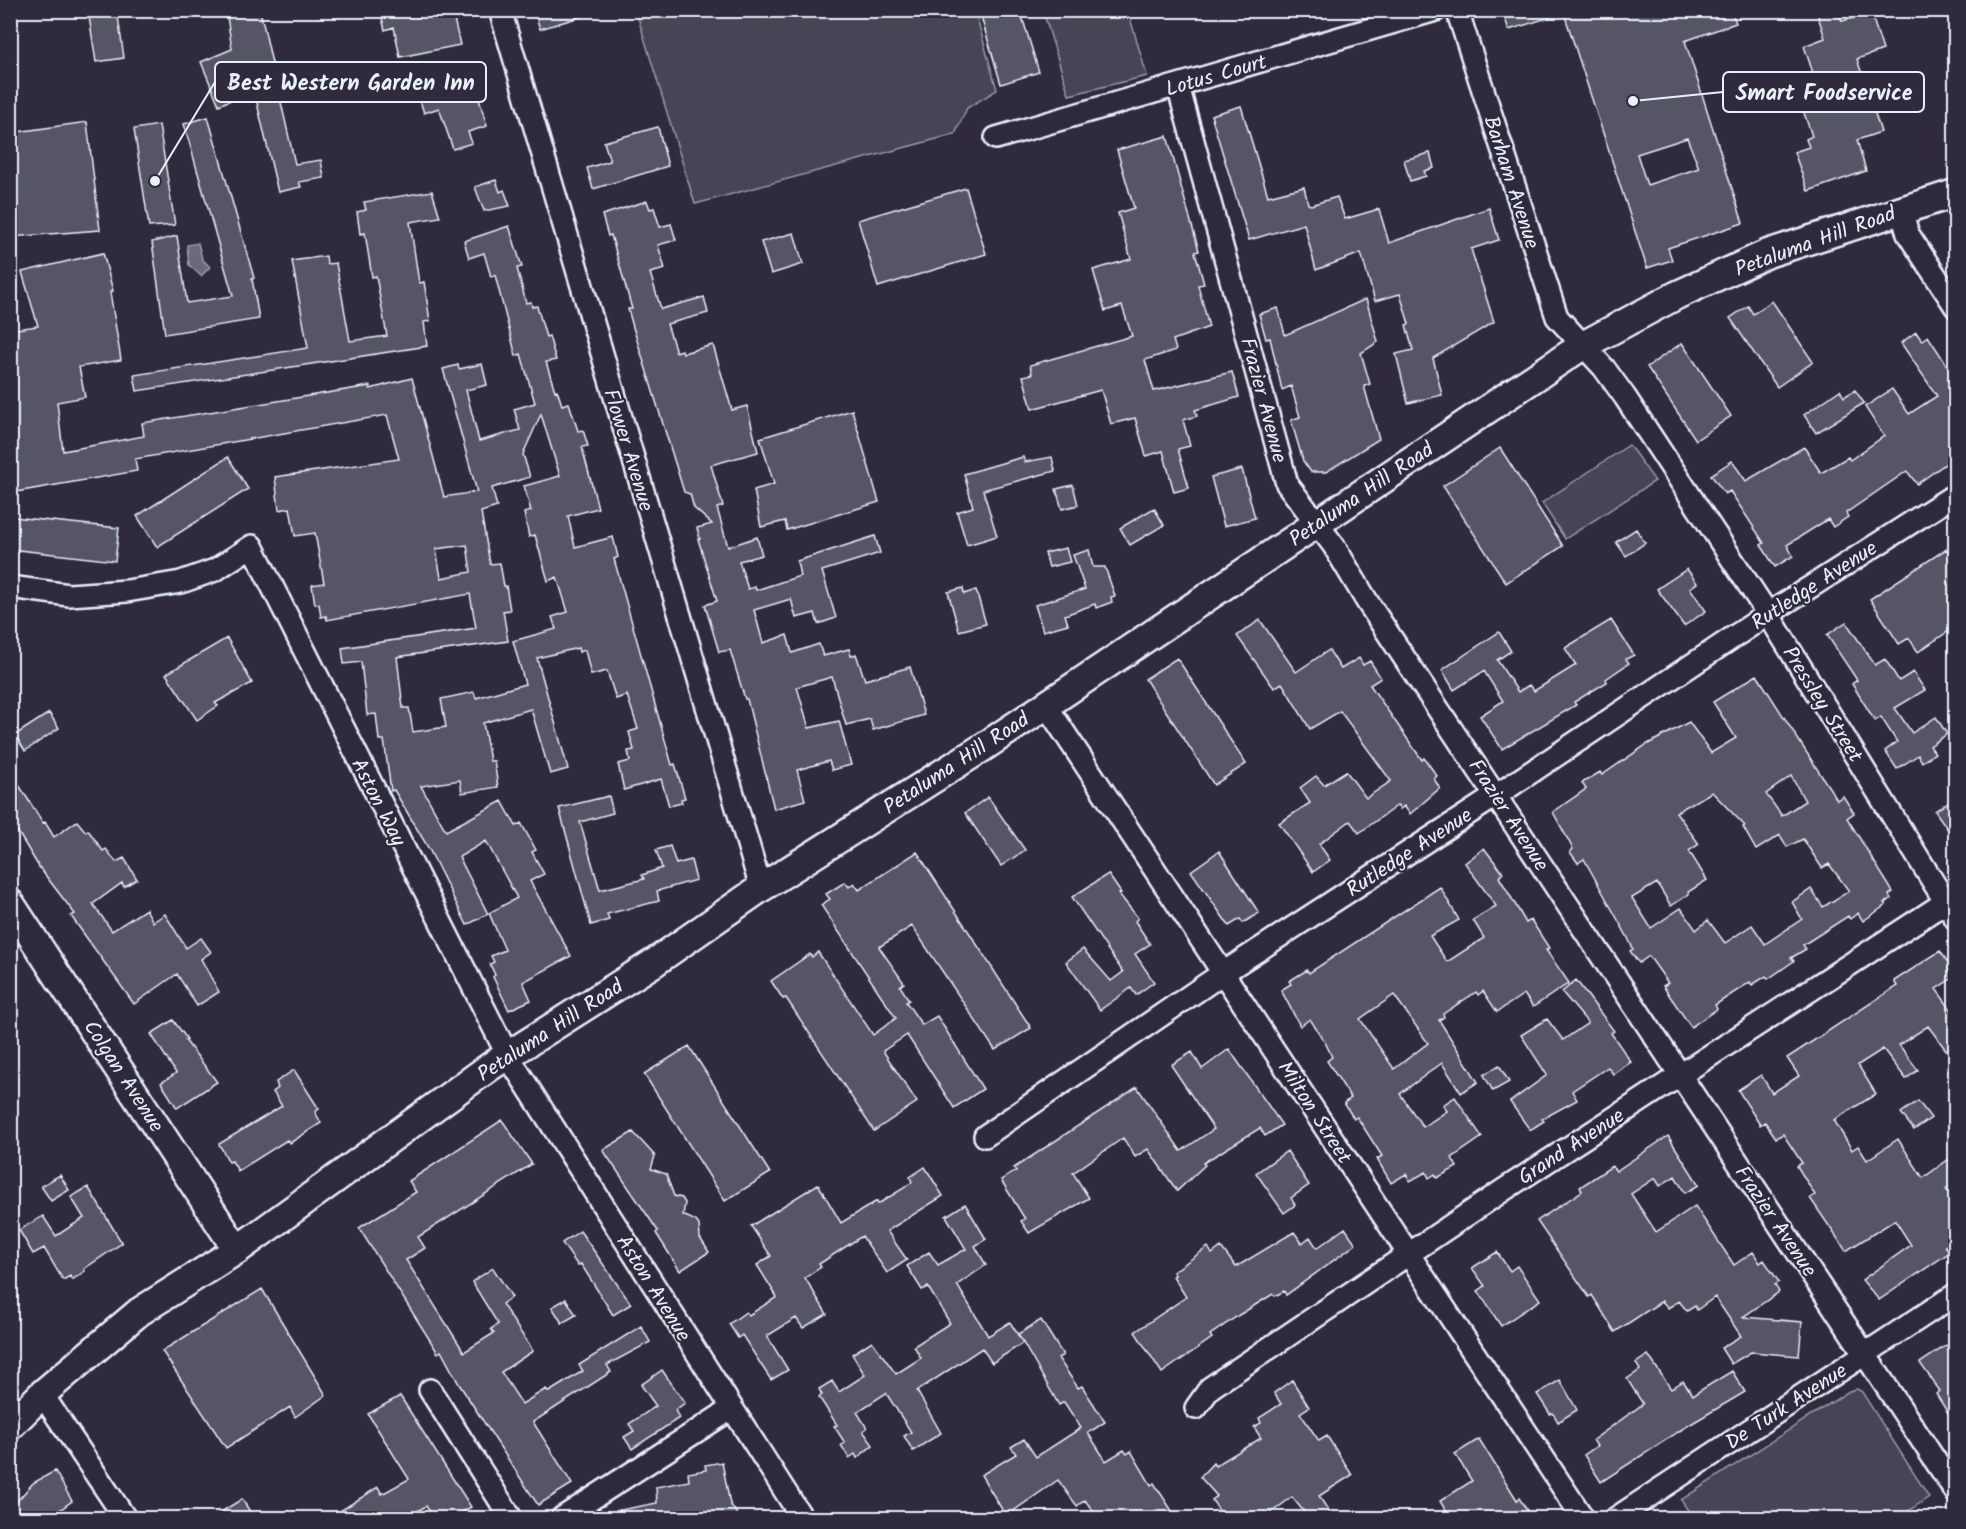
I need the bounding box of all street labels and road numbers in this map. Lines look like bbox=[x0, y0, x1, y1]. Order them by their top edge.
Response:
street label: Lotus Court bbox=[1162, 46, 1272, 107]
street label: Barham Avenue bbox=[1474, 112, 1548, 254]
street label: Petaluma Hill Road bbox=[1730, 198, 1901, 287]
street label: Frazier Avenue bbox=[1230, 334, 1295, 467]
street label: Flower Avenue bbox=[593, 385, 662, 516]
street label: Petaluma Hill Road bbox=[1283, 434, 1442, 556]
street label: Rutledge Avenue bbox=[1745, 533, 1885, 640]
street label: Pressley Street bbox=[1773, 640, 1871, 770]
street label: Petaluma Hill Road bbox=[877, 704, 1037, 824]
street label: Aston Way bbox=[341, 753, 414, 853]
street label: Frazier Avenue bbox=[1459, 753, 1557, 879]
street label: Rutledge Avenue bbox=[1340, 800, 1480, 907]
street label: Petaluma Hill Road bbox=[471, 971, 631, 1091]
street label: Colgan Avenue bbox=[74, 1014, 172, 1140]
street label: Milton Street bbox=[1268, 1055, 1360, 1172]
street label: Grand Avenue bbox=[1512, 1100, 1632, 1194]
street label: Frazier Avenue bbox=[1725, 1159, 1825, 1285]
street label: Aston Avenue bbox=[607, 1229, 699, 1349]
street label: De Turk Avenue bbox=[1719, 1355, 1855, 1459]

